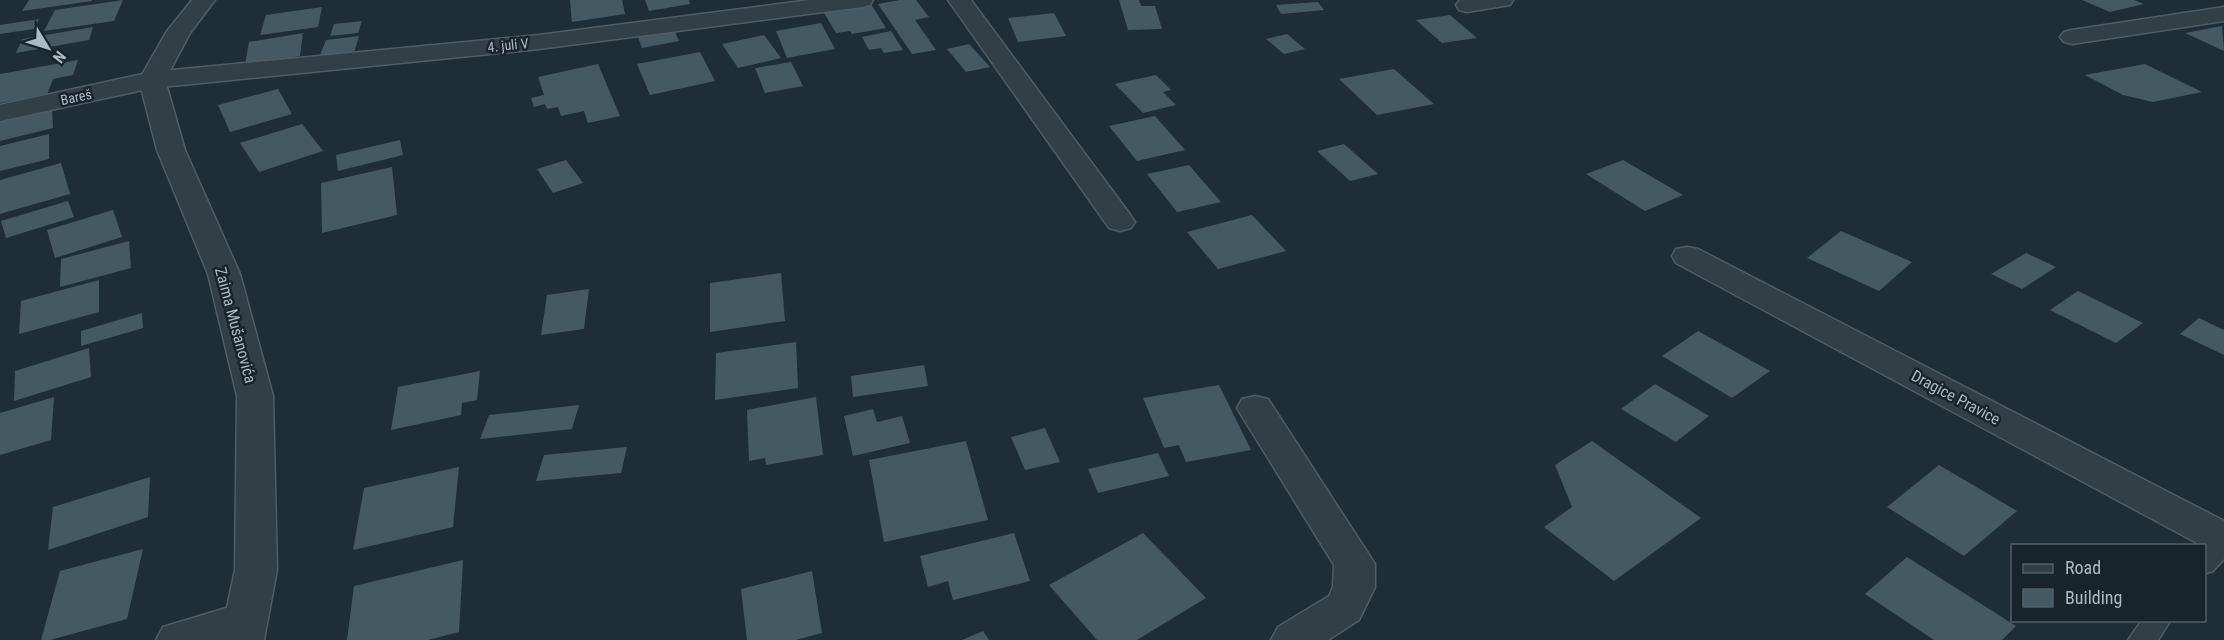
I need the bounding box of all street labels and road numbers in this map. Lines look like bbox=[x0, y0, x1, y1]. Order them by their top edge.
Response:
street label: 4. juli V bbox=[487, 35, 529, 55]
street label: Bareš bbox=[59, 86, 93, 108]
street label: Zaima Mušanovića bbox=[211, 265, 260, 385]
street label: Dragice Pravice bbox=[1908, 366, 2003, 429]

